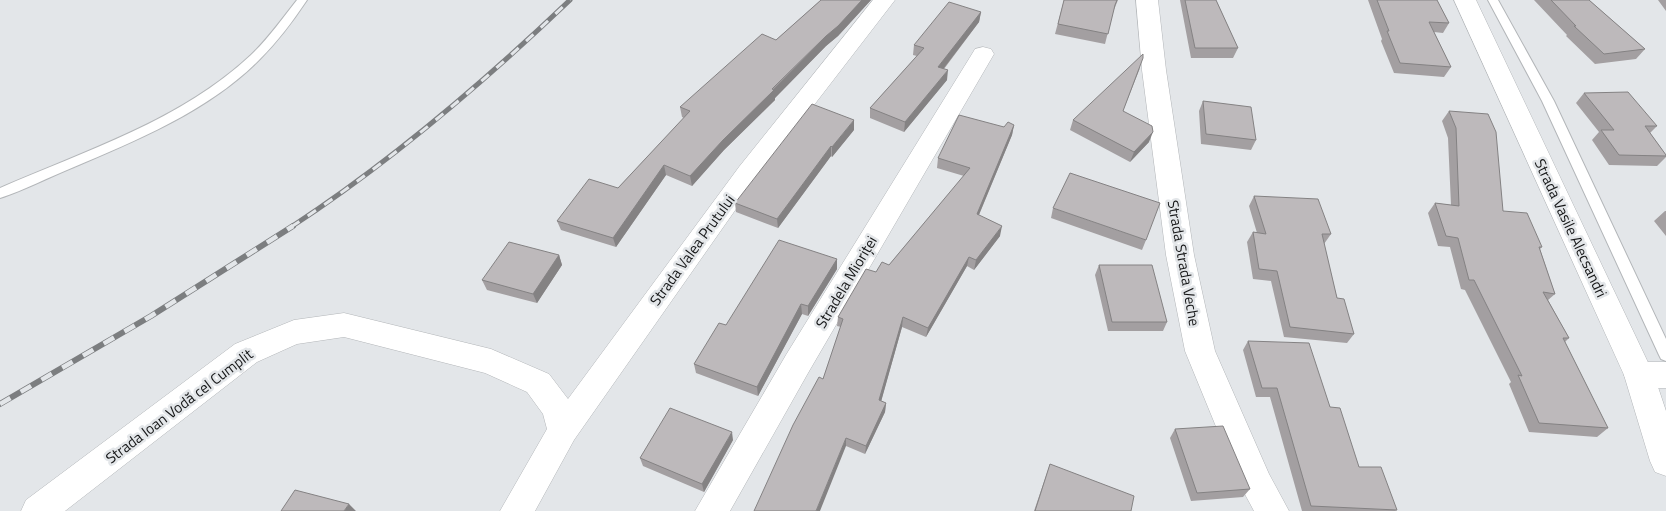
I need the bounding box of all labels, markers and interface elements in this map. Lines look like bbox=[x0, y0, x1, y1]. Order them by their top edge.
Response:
street label: Strada Vasile Alecsandri bbox=[1529, 155, 1613, 301]
street label: Strada Valea Prutului bbox=[644, 190, 740, 310]
street label: Strada Strada Veche bbox=[1162, 198, 1206, 328]
street label: Stradela Mioriței bbox=[809, 231, 883, 333]
street label: Strada Ioan Vodă cel Cumplit bbox=[100, 342, 258, 469]

